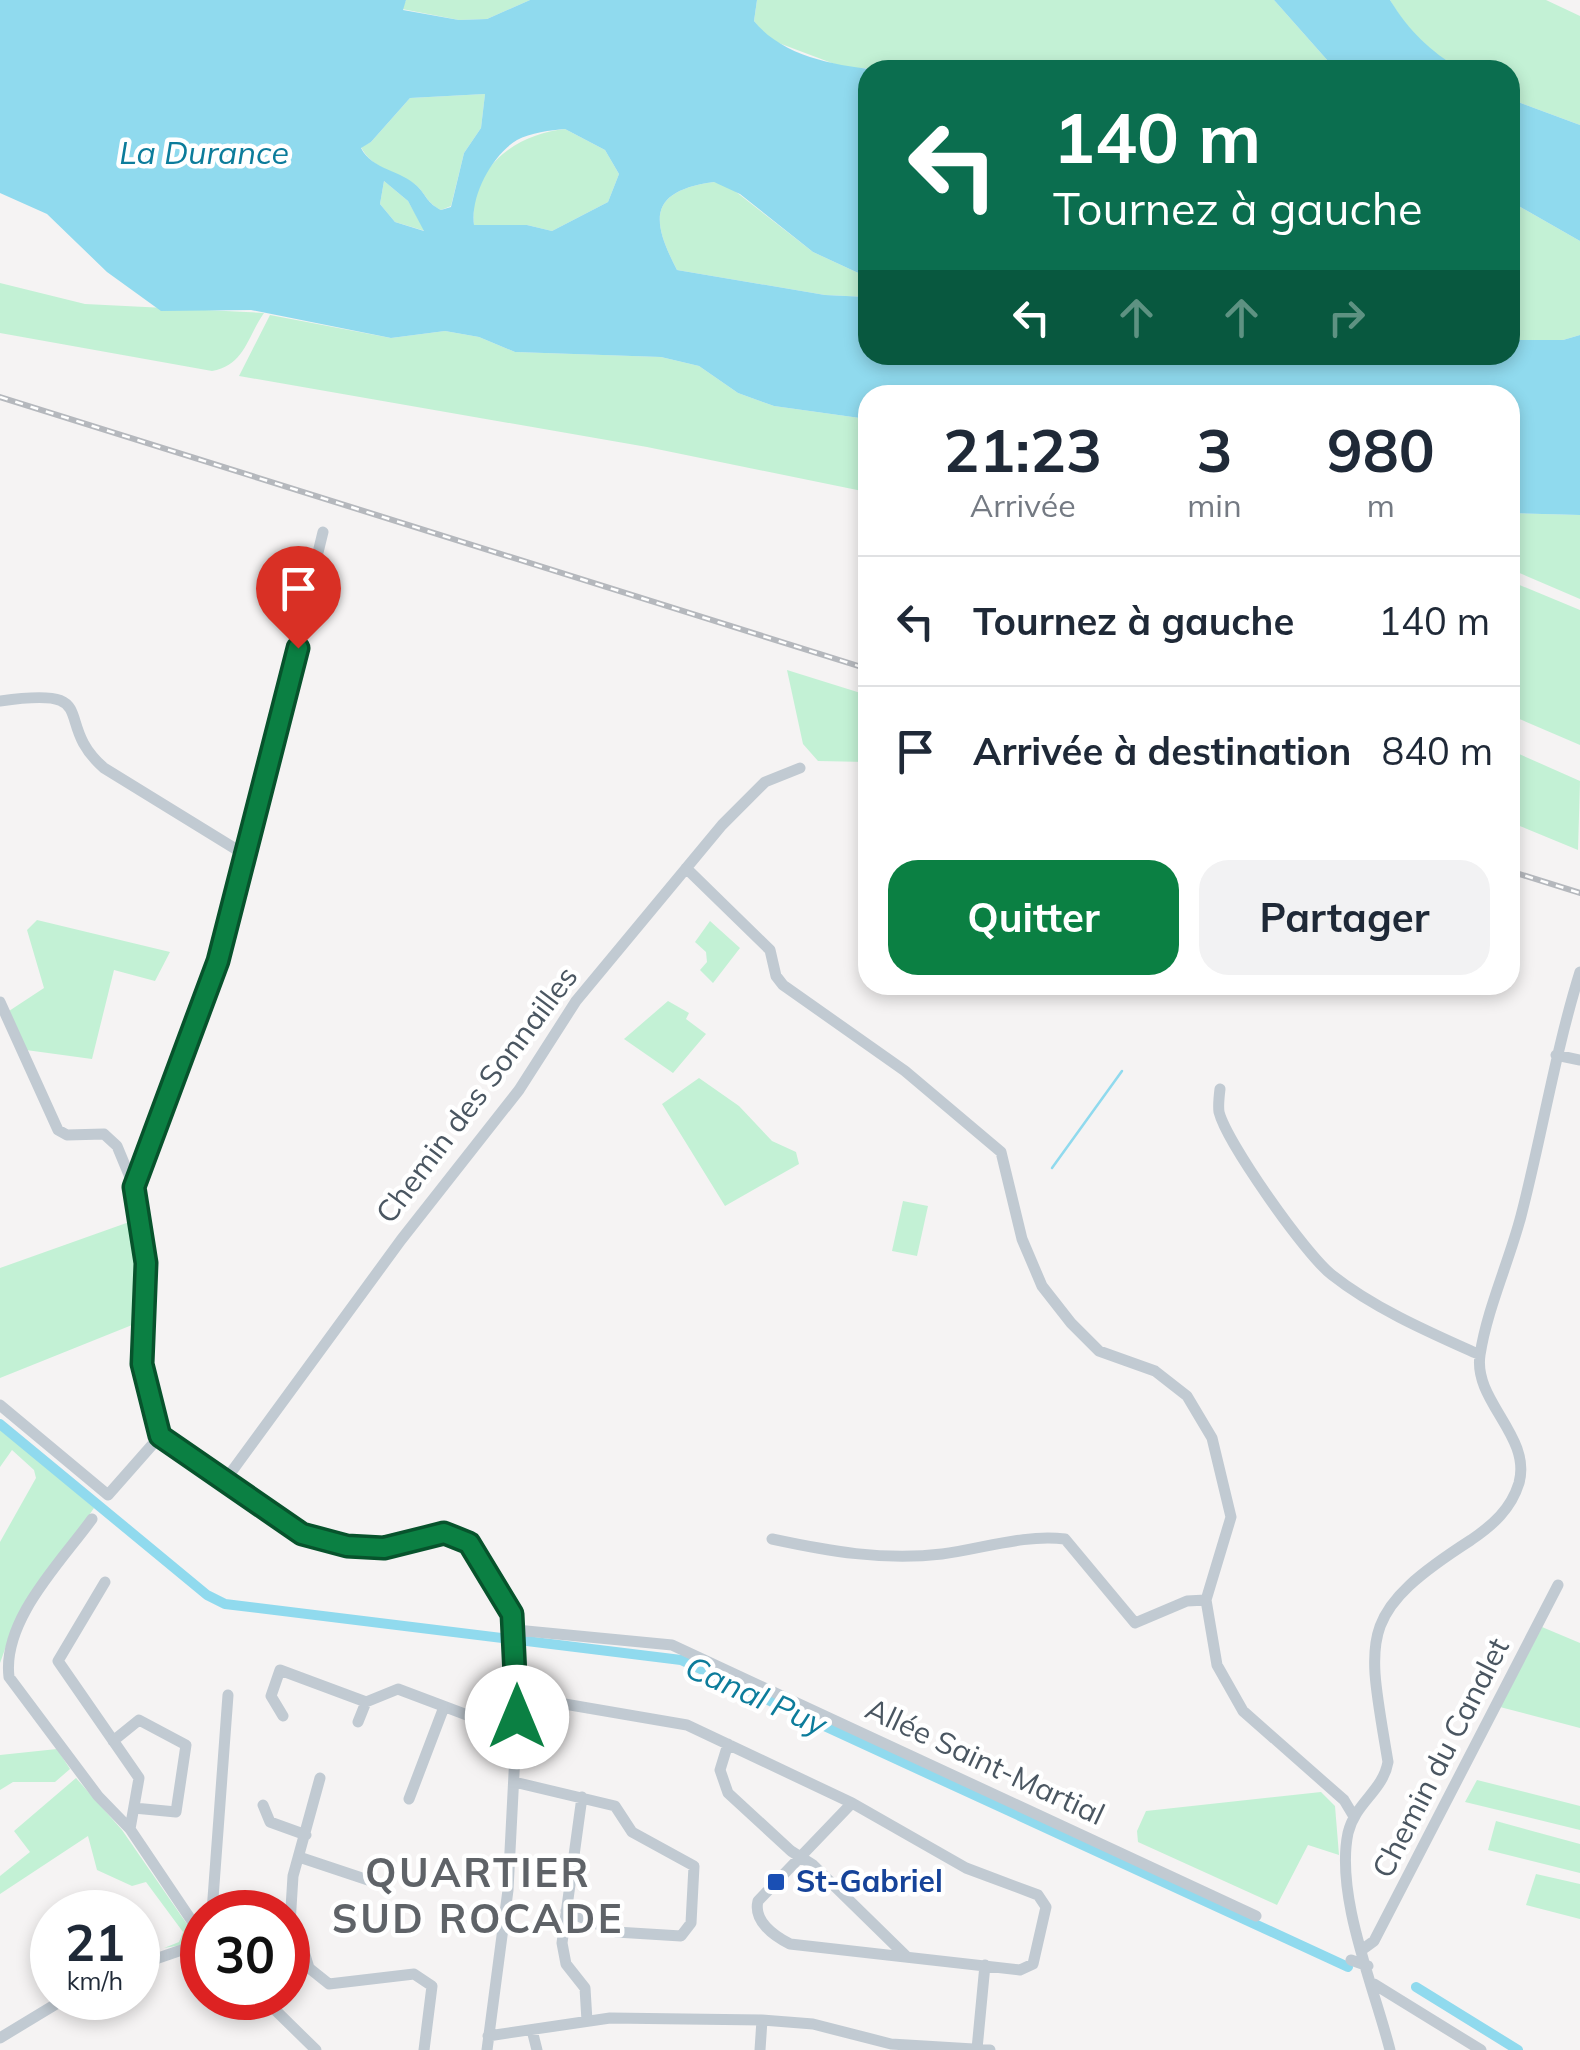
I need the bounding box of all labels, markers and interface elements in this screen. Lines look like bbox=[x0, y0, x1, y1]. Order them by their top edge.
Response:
text: 140 m bbox=[1053, 93, 1261, 181]
icon: left bbox=[888, 100, 1018, 230]
water label: La Durance bbox=[119, 132, 289, 172]
text: Tournez à gauche bbox=[1053, 180, 1423, 236]
icon: left bbox=[1004, 290, 1059, 345]
icon: ahead bbox=[1109, 290, 1164, 345]
icon: ahead bbox=[1214, 290, 1269, 345]
icon: right bbox=[1319, 290, 1374, 345]
text: 21:23 bbox=[943, 412, 1102, 487]
text: 3 bbox=[1196, 412, 1232, 487]
text: 980 bbox=[1327, 412, 1435, 487]
text: Arrivée bbox=[970, 485, 1076, 525]
text: min bbox=[1187, 485, 1242, 525]
text: m bbox=[1367, 485, 1395, 525]
pin bbox=[256, 546, 341, 649]
icon: arrive bbox=[271, 561, 326, 616]
icon: left bbox=[888, 594, 943, 649]
text: Tournez à gauche bbox=[973, 597, 1294, 645]
text: 140 m bbox=[1378, 597, 1490, 645]
icon: arrive bbox=[888, 724, 943, 779]
text: Arrivée à destination bbox=[973, 727, 1351, 775]
text: 840 m bbox=[1381, 727, 1493, 775]
button: Quitter bbox=[888, 860, 1179, 975]
button: Partager bbox=[1199, 860, 1490, 975]
street label: Chemin des Sonnailles bbox=[367, 958, 585, 1230]
street label: Chemin du Canalet bbox=[1363, 1631, 1517, 1884]
water label: Canal Puy bbox=[679, 1646, 834, 1744]
position arrow bbox=[465, 1665, 569, 1769]
street label: Allée Saint-Martial bbox=[860, 1689, 1111, 1833]
district label: QUARTIER SUD ROCADE bbox=[332, 1847, 624, 1943]
place label: St-Gabriel bbox=[796, 1862, 943, 1900]
marker: St-Gabriel bbox=[765, 1871, 787, 1893]
speed limit sign: 30 bbox=[180, 1890, 310, 2020]
text: 21 bbox=[65, 1911, 125, 1974]
text: km/h bbox=[67, 1965, 123, 1996]

